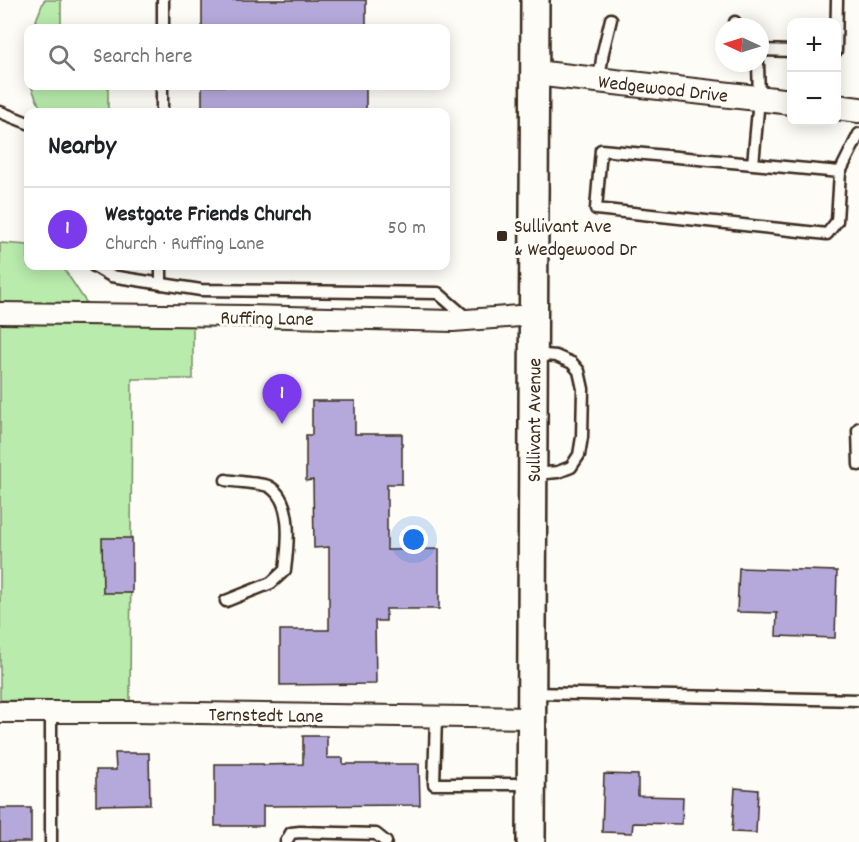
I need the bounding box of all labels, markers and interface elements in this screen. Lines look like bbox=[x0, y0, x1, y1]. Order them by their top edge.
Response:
north arrow bbox=[715, 18, 769, 72]
map controls bbox=[787, 18, 841, 126]
button: + bbox=[787, 18, 841, 72]
search box bbox=[24, 24, 450, 90]
icon: search bbox=[45, 41, 78, 74]
text: Search here bbox=[93, 42, 192, 73]
street label: Wedgewood Drive bbox=[596, 69, 729, 112]
button: − bbox=[787, 72, 841, 126]
text: Nearby bbox=[48, 129, 116, 166]
text: Westgate Friends Church bbox=[105, 200, 311, 231]
place label: Sullivant Ave & Wedgewood Dr bbox=[514, 214, 638, 265]
text: 1 bbox=[65, 215, 70, 243]
text: 50 m bbox=[388, 215, 426, 243]
marker: Sullivant Ave & Wedgewood Dr bbox=[495, 229, 509, 243]
text: Church · Ruffing Lane bbox=[105, 231, 264, 259]
street label: Ruffing Lane bbox=[220, 305, 314, 335]
street label: Sullivant Avenue bbox=[522, 358, 550, 482]
pin: 1 bbox=[262, 374, 302, 424]
your location bbox=[399, 525, 428, 554]
street label: Ternstedt Lane bbox=[208, 702, 324, 732]

